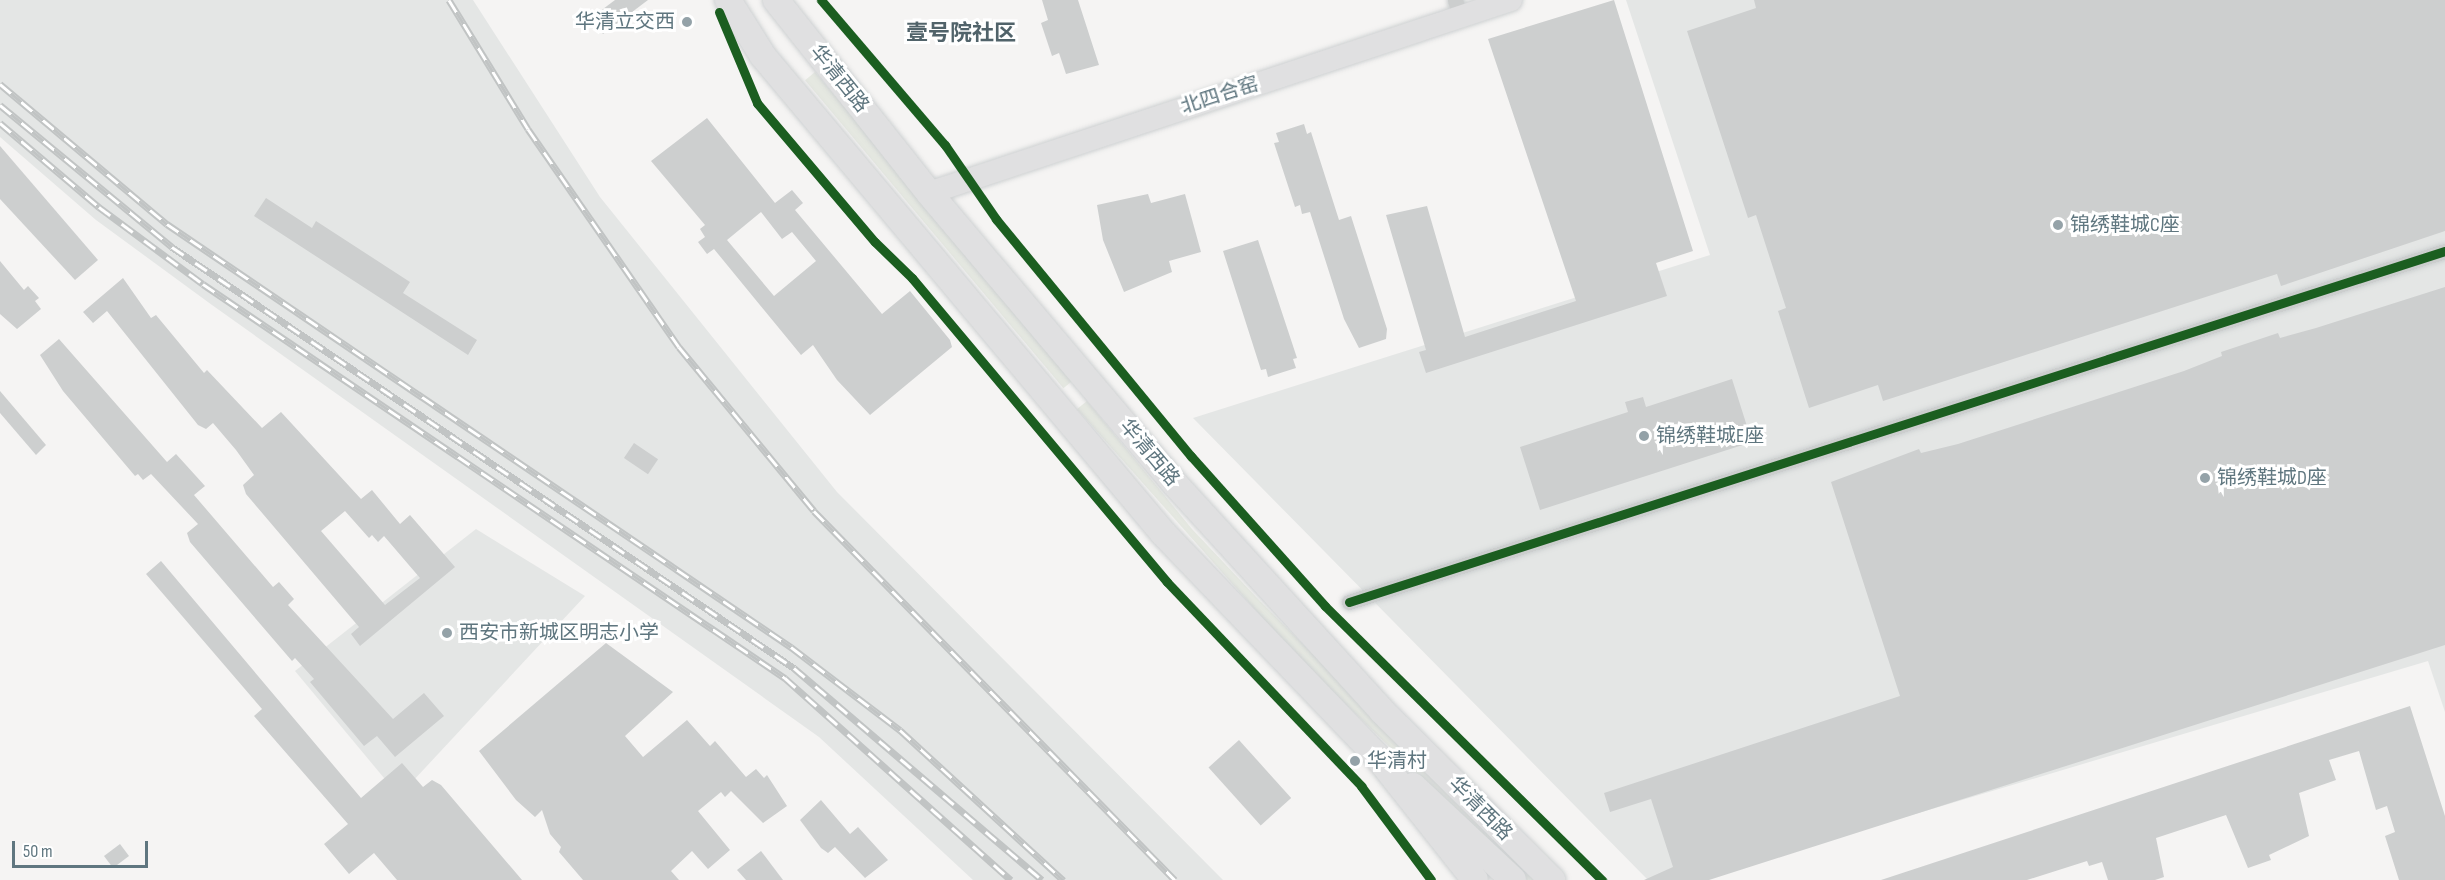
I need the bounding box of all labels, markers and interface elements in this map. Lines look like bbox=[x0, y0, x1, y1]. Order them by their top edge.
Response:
place label: 华清立交西 bbox=[575, 10, 675, 34]
marker: 华清立交西 bbox=[680, 15, 694, 29]
district label: 壹号院社区 bbox=[906, 21, 1016, 47]
street label: 华清西路 bbox=[805, 40, 873, 118]
street label: 北四合窑 bbox=[1178, 72, 1262, 120]
place label: 锦绣鞋城C座 bbox=[2070, 213, 2180, 237]
marker: 锦绣鞋城C座 bbox=[2051, 218, 2065, 232]
street label: 华清西路 bbox=[1114, 415, 1184, 491]
place label: 锦绣鞋城E座 bbox=[1656, 424, 1764, 448]
marker: 锦绣鞋城E座 bbox=[1637, 429, 1651, 443]
place label: 锦绣鞋城D座 bbox=[2217, 466, 2327, 490]
marker: 锦绣鞋城D座 bbox=[2198, 471, 2212, 485]
place label: 西安市新城区明志小学 bbox=[459, 621, 659, 645]
marker: 西安市新城区明志小学 bbox=[440, 626, 454, 640]
place label: 华清村 bbox=[1367, 749, 1427, 773]
marker: 华清村 bbox=[1348, 754, 1362, 768]
street label: 华清西路 bbox=[1443, 772, 1517, 846]
scale bar bbox=[15, 829, 152, 867]
text: 50 m bbox=[23, 841, 53, 862]

